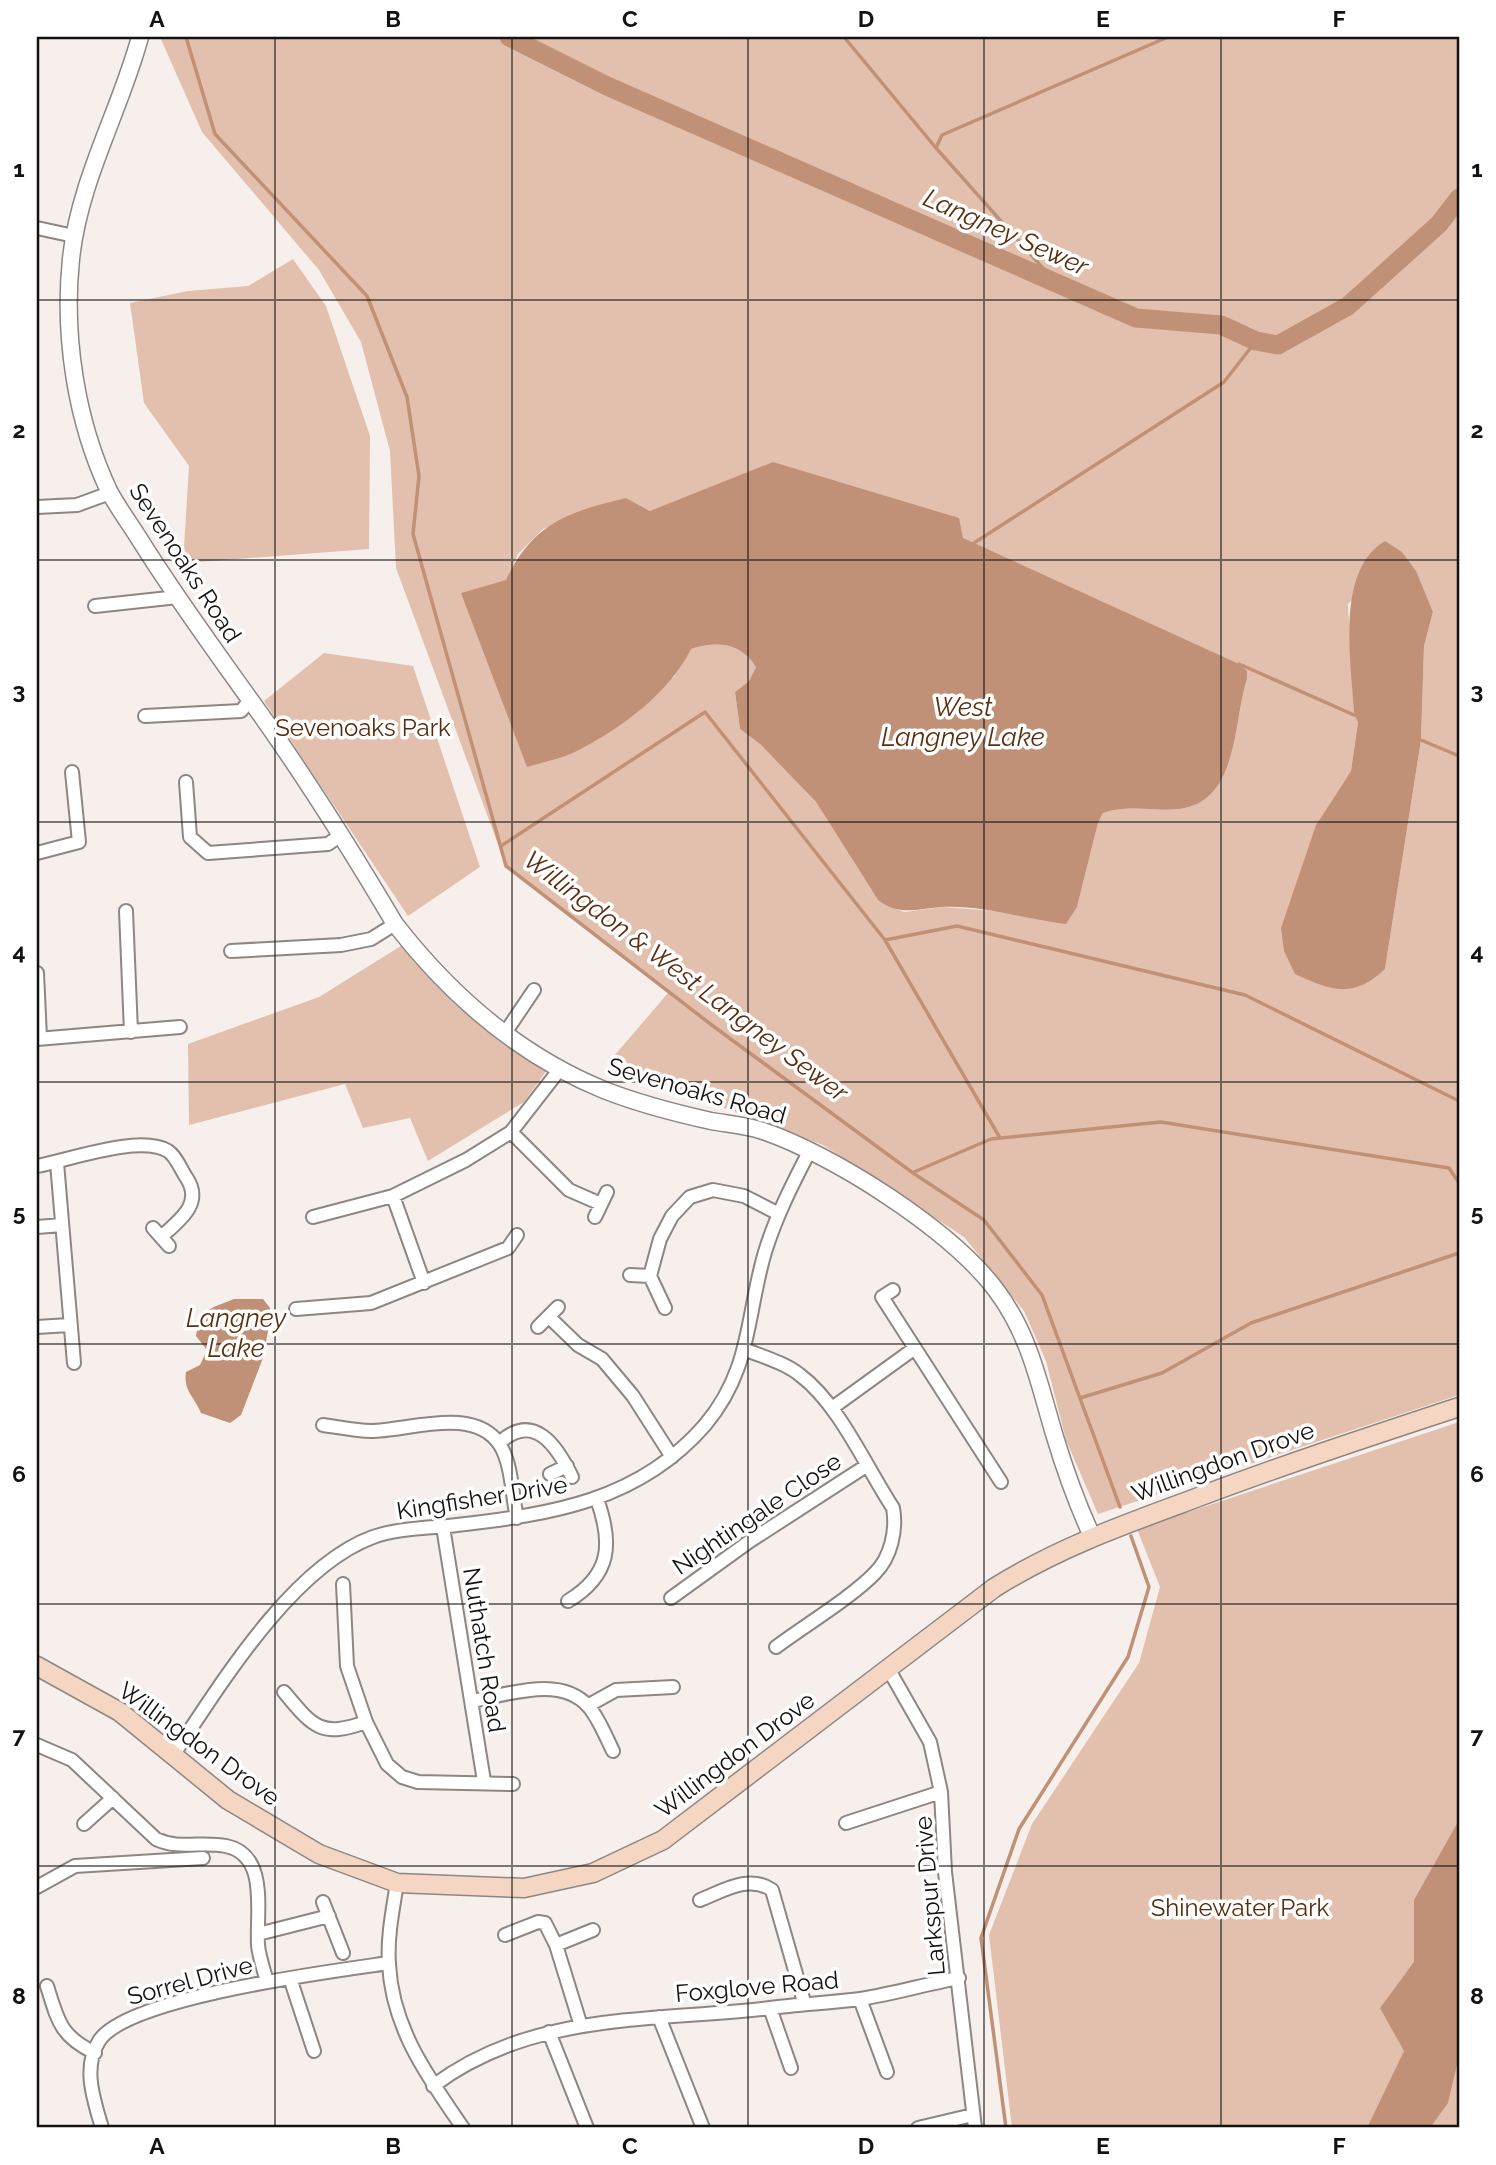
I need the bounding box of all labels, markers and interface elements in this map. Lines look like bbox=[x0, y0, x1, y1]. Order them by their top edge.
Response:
text: A bbox=[149, 5, 165, 32]
text: B bbox=[385, 5, 401, 32]
text: C bbox=[622, 5, 638, 32]
text: D bbox=[858, 5, 874, 32]
text: E bbox=[1096, 5, 1110, 32]
text: F bbox=[1332, 5, 1346, 32]
text: 1 bbox=[13, 155, 25, 182]
text: 1 bbox=[1471, 155, 1483, 182]
water label: Langney Sewer bbox=[919, 182, 1094, 282]
text: 2 bbox=[13, 416, 25, 443]
text: 2 bbox=[1471, 416, 1483, 443]
street label: Sevenoaks Road bbox=[123, 478, 248, 648]
text: 3 bbox=[13, 677, 25, 704]
text: 3 bbox=[1471, 677, 1483, 704]
water label: West Langney Lake bbox=[881, 692, 1045, 752]
park label: Sevenoaks Park bbox=[275, 713, 451, 742]
water label: Willingdon & West Langney Sewer bbox=[518, 844, 855, 1108]
text: 4 bbox=[12, 938, 26, 965]
text: 4 bbox=[1470, 938, 1484, 965]
street label: Sevenoaks Road bbox=[605, 1051, 790, 1130]
text: 5 bbox=[13, 1199, 26, 1226]
text: 5 bbox=[1471, 1199, 1484, 1226]
water label: Langney Lake bbox=[186, 1303, 287, 1363]
street label: Willingdon Drove bbox=[1128, 1415, 1318, 1508]
street label: Nightingale Close bbox=[667, 1446, 847, 1581]
text: 6 bbox=[12, 1460, 26, 1487]
text: 6 bbox=[1470, 1460, 1484, 1487]
street label: Kingfisher Drive bbox=[394, 1470, 569, 1525]
street label: Nuthatch Road bbox=[457, 1565, 512, 1734]
street label: Willingdon Drove bbox=[113, 1675, 286, 1812]
street label: Willingdon Drove bbox=[649, 1685, 820, 1824]
text: 7 bbox=[13, 1721, 26, 1748]
text: 7 bbox=[1471, 1721, 1484, 1748]
street label: Larkspur Drive bbox=[908, 1815, 951, 1977]
park label: Shinewater Park bbox=[1151, 1893, 1330, 1922]
street label: Sorrel Drive bbox=[124, 1950, 256, 2011]
street label: Foxglove Road bbox=[674, 1965, 840, 2008]
text: 8 bbox=[12, 1982, 26, 2009]
text: 8 bbox=[1470, 1982, 1484, 2009]
text: A bbox=[149, 2132, 165, 2159]
text: B bbox=[385, 2132, 401, 2159]
text: C bbox=[622, 2132, 638, 2159]
text: D bbox=[858, 2132, 874, 2159]
text: E bbox=[1096, 2132, 1110, 2159]
text: F bbox=[1332, 2132, 1346, 2159]

